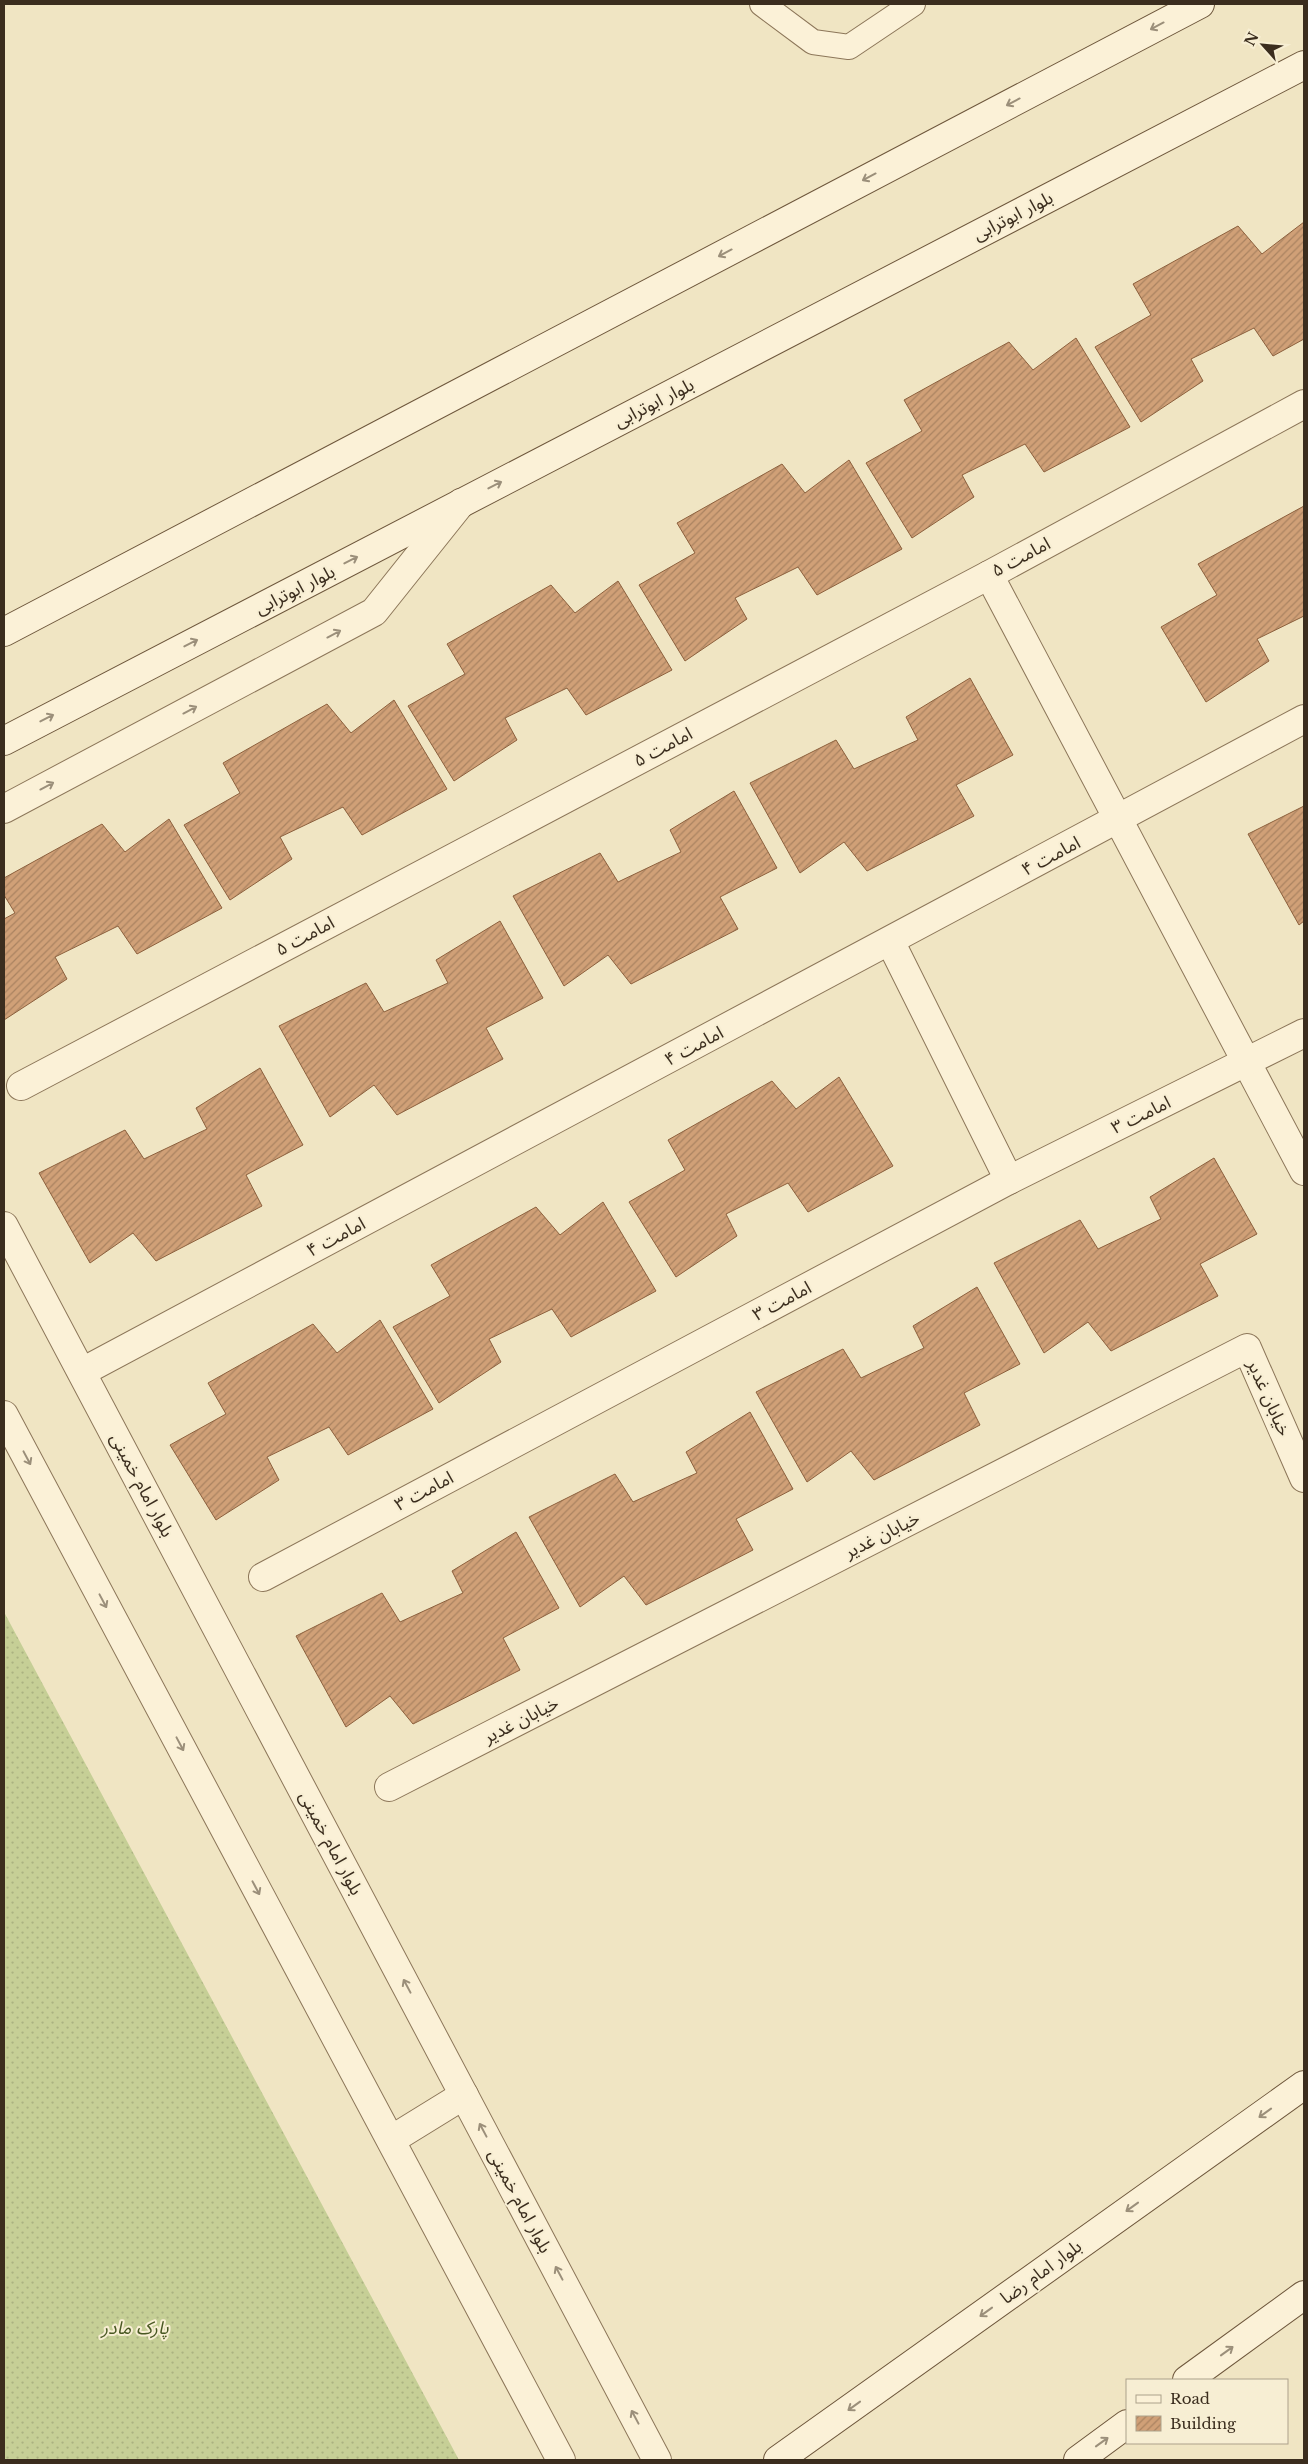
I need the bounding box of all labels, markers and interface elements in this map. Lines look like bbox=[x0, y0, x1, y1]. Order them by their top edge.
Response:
north arrow bbox=[1238, 20, 1288, 70]
one-way arrow bbox=[1150, 22, 1165, 31]
text: N bbox=[1240, 29, 1262, 49]
one-way arrow bbox=[1006, 98, 1021, 107]
one-way arrow bbox=[862, 173, 877, 182]
street label: بلوار ابوترابی bbox=[969, 186, 1057, 246]
one-way arrow bbox=[718, 248, 733, 258]
street label: بلوار ابوترابی bbox=[610, 373, 698, 433]
one-way arrow bbox=[487, 480, 502, 489]
street label: امامت ۵ bbox=[988, 532, 1054, 582]
one-way arrow bbox=[343, 555, 358, 564]
street label: بلوار ابوترابی bbox=[251, 560, 339, 620]
one-way arrow bbox=[326, 629, 341, 638]
one-way arrow bbox=[183, 638, 198, 647]
one-way arrow bbox=[183, 705, 198, 715]
one-way arrow bbox=[39, 713, 54, 722]
street label: امامت ۵ bbox=[630, 722, 696, 772]
one-way arrow bbox=[39, 781, 54, 790]
street label: امامت ۴ bbox=[1018, 831, 1084, 881]
street label: امامت ۵ bbox=[272, 911, 338, 961]
street label: امامت ۴ bbox=[661, 1021, 727, 1071]
street label: امامت ۳ bbox=[1108, 1091, 1174, 1139]
street label: امامت ۴ bbox=[303, 1212, 369, 1262]
street label: امامت ۳ bbox=[749, 1276, 815, 1326]
street label: خیابان غدیر bbox=[1242, 1355, 1296, 1440]
street label: بلوار امام خمینی bbox=[103, 1429, 179, 1542]
one-way arrow bbox=[22, 1450, 32, 1465]
street label: امامت ۳ bbox=[391, 1466, 457, 1516]
street label: خیابان غدیر bbox=[840, 1507, 923, 1564]
one-way arrow bbox=[99, 1593, 108, 1608]
street label: خیابان غدیر bbox=[479, 1692, 562, 1749]
one-way arrow bbox=[175, 1737, 185, 1752]
street label: بلوار امام خمینی bbox=[292, 1787, 368, 1900]
one-way arrow bbox=[252, 1880, 261, 1895]
one-way arrow bbox=[402, 1979, 411, 1994]
one-way arrow bbox=[1258, 2108, 1272, 2118]
one-way arrow bbox=[478, 2123, 487, 2138]
street label: بلوار امام خمینی bbox=[481, 2145, 557, 2258]
one-way arrow bbox=[1125, 2202, 1139, 2212]
street label: بلوار امام رضا bbox=[996, 2235, 1088, 2311]
one-way arrow bbox=[553, 2267, 563, 2281]
one-way arrow bbox=[979, 2307, 993, 2317]
park label: پارک مادر bbox=[99, 2317, 169, 2340]
one-way arrow bbox=[1219, 2346, 1233, 2357]
legend bbox=[1126, 2379, 1288, 2444]
text: Road bbox=[1170, 2389, 1210, 2408]
one-way arrow bbox=[848, 2401, 861, 2412]
one-way arrow bbox=[629, 2410, 639, 2425]
text: Building bbox=[1170, 2414, 1237, 2433]
one-way arrow bbox=[1095, 2437, 1108, 2448]

